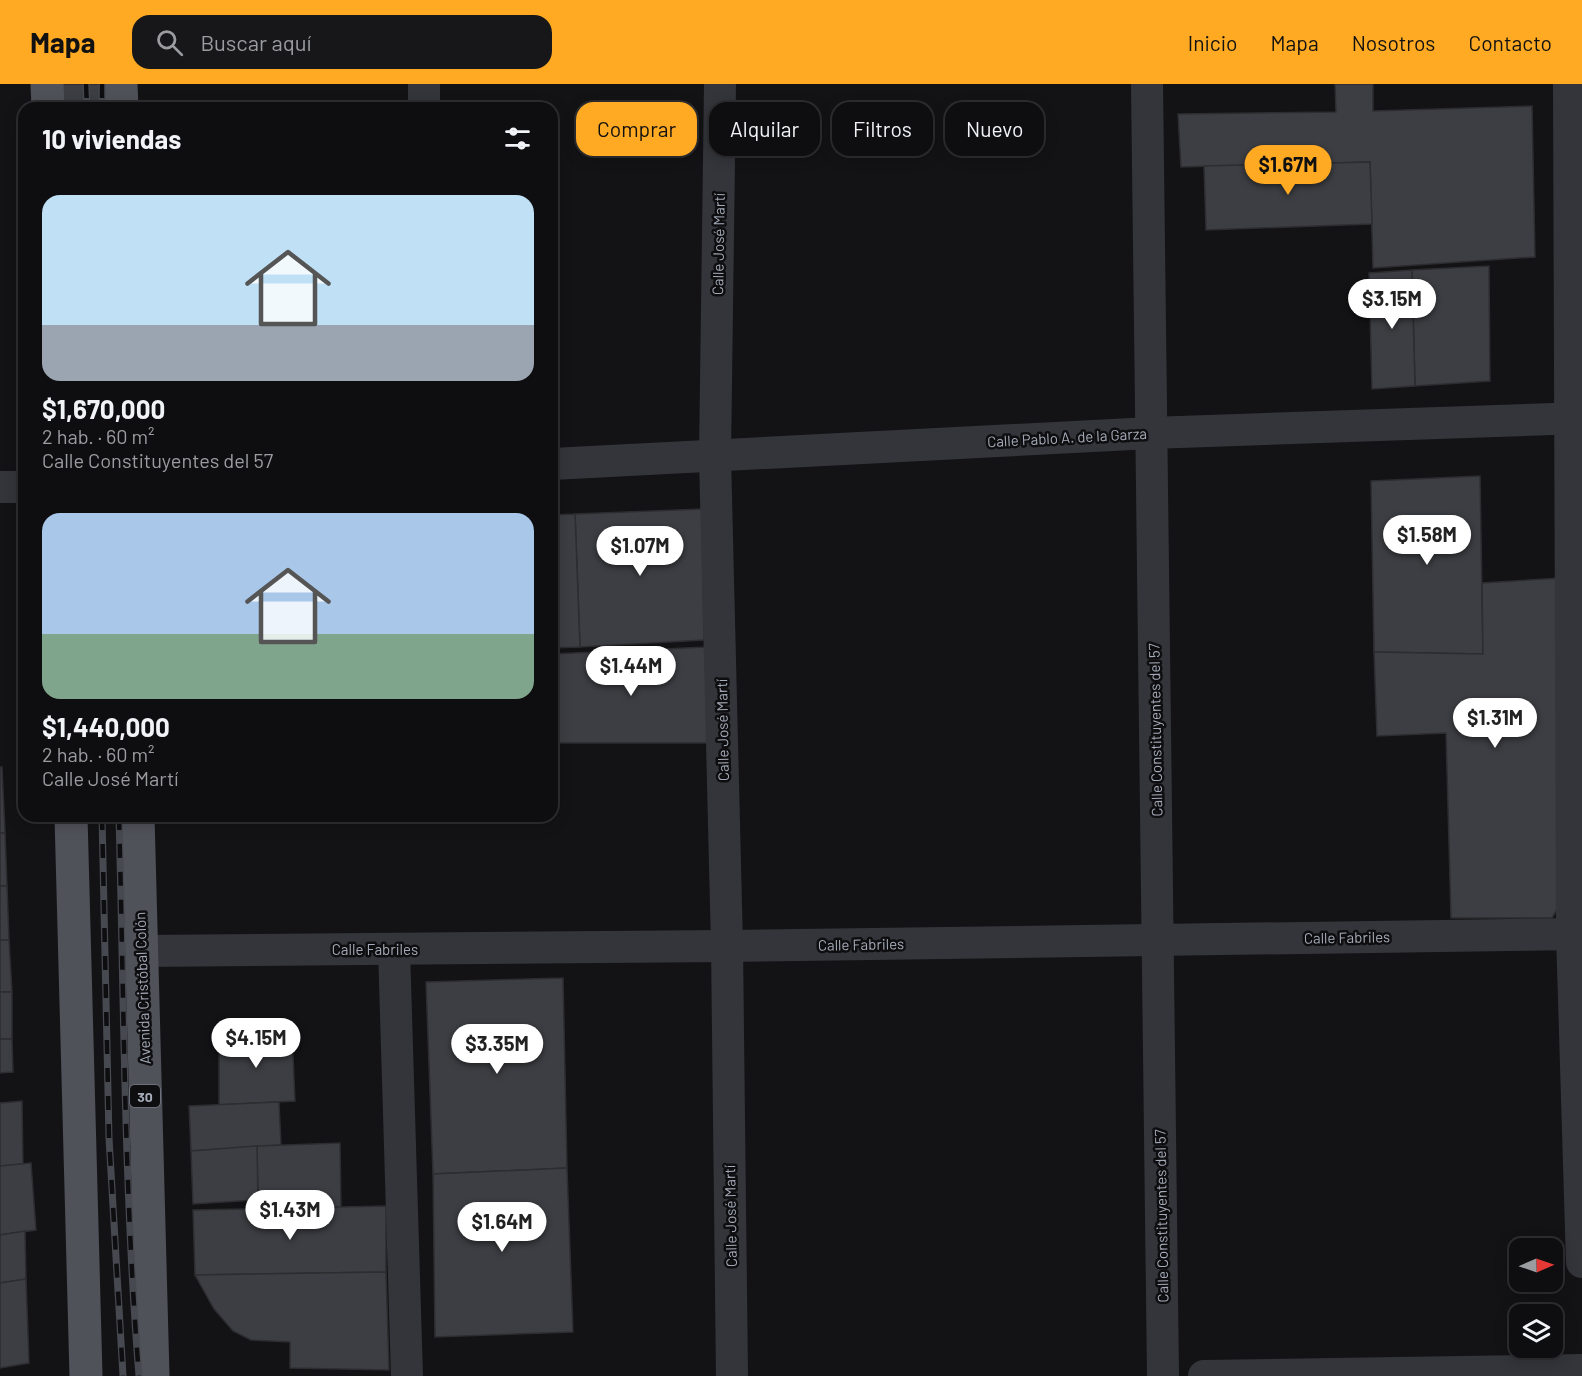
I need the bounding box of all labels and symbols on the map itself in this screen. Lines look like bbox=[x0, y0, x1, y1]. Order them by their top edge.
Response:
pin: $1.67M bbox=[1239, 145, 1337, 196]
street label: Calle José Martí bbox=[708, 193, 728, 295]
pin: $3.15M bbox=[1343, 279, 1441, 330]
street label: Calle Pablo A. de la Garza bbox=[987, 424, 1147, 450]
pin: $1.58M bbox=[1378, 515, 1476, 566]
pin: $1.07M bbox=[591, 526, 689, 577]
street label: Calle Constituyentes del 57 bbox=[1144, 643, 1166, 817]
pin: $1.44M bbox=[582, 646, 680, 697]
street label: Calle José Martí bbox=[712, 679, 732, 781]
pin: $1.31M bbox=[1446, 698, 1544, 749]
street label: Avenida Cristóbal Colón bbox=[130, 912, 154, 1064]
street label: Calle Fabriles bbox=[1304, 927, 1390, 947]
street label: Calle Fabriles bbox=[818, 934, 904, 954]
street label: Calle Fabriles bbox=[332, 940, 418, 958]
pin: $4.15M bbox=[207, 1018, 305, 1069]
pin: $3.35M bbox=[448, 1024, 546, 1075]
road number: 30 bbox=[130, 1085, 160, 1107]
street label: Calle Constituyentes del 57 bbox=[1150, 1129, 1172, 1303]
street label: Calle José Martí bbox=[720, 1165, 740, 1267]
pin: $1.43M bbox=[241, 1190, 339, 1241]
pin: $1.64M bbox=[453, 1202, 551, 1253]
north arrow bbox=[1509, 1238, 1563, 1292]

